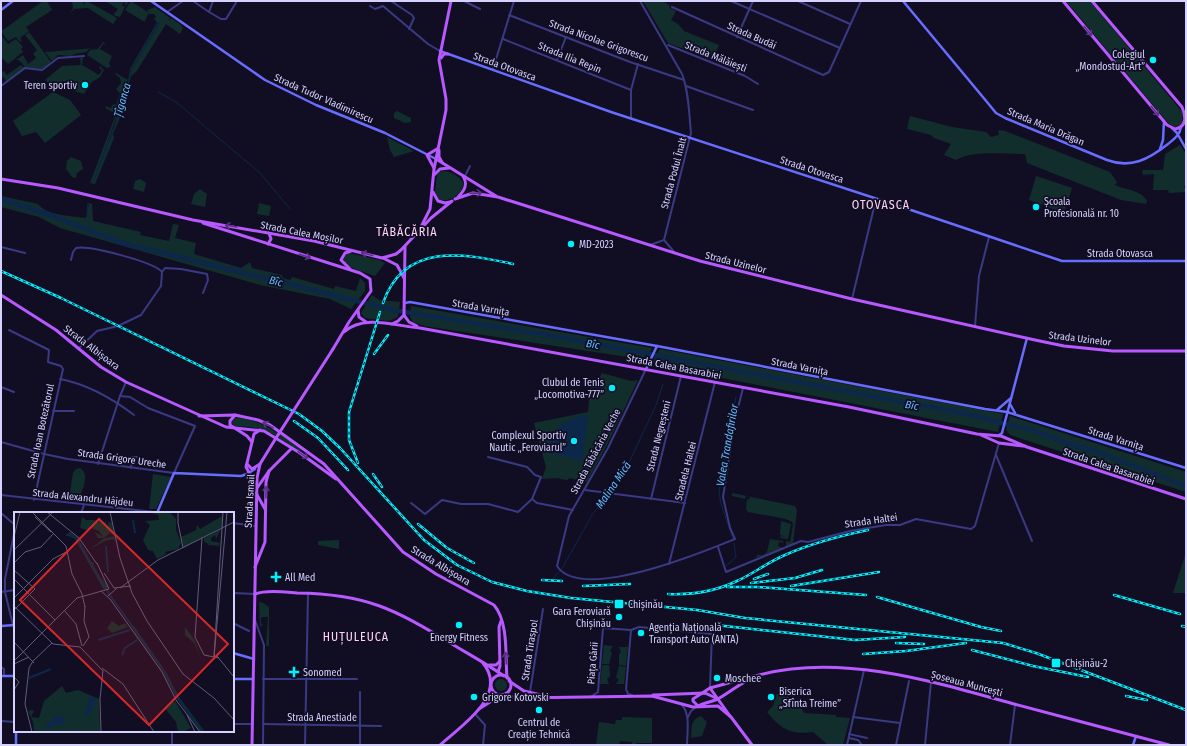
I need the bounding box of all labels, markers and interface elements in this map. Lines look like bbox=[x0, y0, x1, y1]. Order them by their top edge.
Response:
street label: Strada Nicolae Grigorescu bbox=[547, 17, 650, 65]
street label: Strada Budăi bbox=[725, 20, 778, 52]
one-way arrow bbox=[1084, 26, 1093, 36]
street label: Strada Mălăiești bbox=[683, 39, 748, 75]
street label: Strada Ilia Repin bbox=[536, 40, 603, 76]
place label: Colegiul „Mondostud-Art” bbox=[1075, 49, 1145, 73]
street label: Strada Otovasca bbox=[472, 50, 538, 84]
marker: Colegiul „Mondostud-Art” bbox=[1148, 55, 1158, 65]
street label: Strada Tudor Vladimirescu bbox=[272, 72, 375, 126]
place label: Teren sportiv bbox=[24, 80, 78, 92]
marker: Teren sportiv bbox=[80, 80, 90, 90]
water label: Țîganca bbox=[111, 81, 135, 119]
street label: Strada Maria Drăgan bbox=[1005, 105, 1086, 149]
one-way arrow bbox=[1150, 105, 1159, 116]
street label: Strada Podul Înalt bbox=[658, 135, 689, 210]
street label: Strada Otovasca bbox=[778, 154, 845, 186]
one-way arrow bbox=[469, 190, 482, 197]
place label: Școala Profesională nr. 10 bbox=[1044, 196, 1119, 220]
district label: OTOVASCA bbox=[852, 198, 910, 212]
marker: Școala Profesională nr. 10 bbox=[1031, 202, 1041, 212]
street label: Strada Calea Moșilor bbox=[259, 219, 345, 247]
one-way arrow bbox=[225, 222, 238, 230]
district label: TĂBĂCĂRIA bbox=[376, 224, 438, 239]
marker: MD-2023 bbox=[566, 239, 576, 249]
place label: MD-2023 bbox=[579, 239, 614, 251]
street label: Strada Otovasca bbox=[1087, 248, 1153, 260]
one-way arrow bbox=[361, 250, 374, 257]
street label: Strada Uzinelor bbox=[704, 250, 768, 277]
one-way arrow bbox=[298, 253, 311, 260]
water label: Bîc bbox=[268, 274, 284, 289]
street label: Strada Varnița bbox=[451, 297, 510, 319]
street label: Strada Albișoara bbox=[61, 323, 122, 373]
street label: Strada Uzinelor bbox=[1048, 329, 1112, 349]
water label: Bîc bbox=[585, 337, 601, 352]
street label: Strada Calea Basarabiei bbox=[625, 352, 722, 382]
street label: Strada Varnița bbox=[770, 356, 829, 378]
place label: Clubul de Tenis „Locomotiva-777” bbox=[534, 377, 604, 401]
street label: Strada Ioan Botezătorul bbox=[25, 382, 57, 480]
marker: Clubul de Tenis „Locomotiva-777” bbox=[607, 383, 617, 393]
water label: Bîc bbox=[904, 398, 920, 413]
street label: Strada Negreșteni bbox=[644, 399, 674, 473]
water label: Valea Trandafirilor bbox=[714, 402, 741, 487]
street label: Strada Tăbăcăria Veche bbox=[568, 407, 623, 496]
one-way arrow bbox=[262, 420, 274, 428]
street label: Strada Varnița bbox=[1086, 424, 1145, 454]
place label: Complexul Sportiv Nautic „Feroviarul” bbox=[489, 430, 567, 454]
marker: Complexul Sportiv Nautic „Feroviarul” bbox=[569, 436, 579, 446]
street label: Stradela Haltei bbox=[673, 440, 699, 502]
street label: Strada Calea Basarabiei bbox=[1061, 446, 1156, 488]
street label: Strada Grigore Ureche bbox=[77, 447, 167, 471]
one-way arrow bbox=[297, 451, 308, 459]
water label: Malina Mică bbox=[593, 459, 634, 511]
street label: Strada Ismail bbox=[243, 474, 257, 528]
one-way arrow bbox=[262, 486, 270, 499]
street label: Strada Alexandru Hâjdeu bbox=[32, 487, 134, 509]
street label: Strada Haltei bbox=[844, 511, 898, 531]
inset map bbox=[14, 512, 234, 732]
street label: Strada Albișoara bbox=[409, 543, 472, 588]
marker: All Med bbox=[270, 571, 282, 583]
place label: All Med bbox=[285, 572, 315, 584]
marker: Chișinău bbox=[613, 598, 625, 610]
place label: Chișinău bbox=[628, 599, 663, 611]
place label: Gara Feroviară Chișinău bbox=[553, 606, 611, 630]
marker: Gara Feroviară Chișinău bbox=[614, 612, 624, 622]
street label: Strada Tiraspol bbox=[519, 618, 541, 682]
marker: Energy Fitness bbox=[454, 620, 464, 630]
place label: Agenția Națională Transport Auto (ANTA) bbox=[649, 622, 739, 646]
marker: Agenția Națională Transport Auto (ANTA) bbox=[636, 628, 646, 638]
district label: HUȚULEUCA bbox=[323, 630, 389, 645]
place label: Energy Fitness bbox=[430, 632, 488, 644]
street label: Piața Gării bbox=[585, 642, 601, 685]
one-way arrow bbox=[502, 652, 509, 665]
marker: Chișinău-2 bbox=[1050, 657, 1062, 669]
place label: Chișinău-2 bbox=[1065, 658, 1108, 670]
marker: Sonomed bbox=[288, 666, 300, 678]
place label: Sonomed bbox=[303, 667, 342, 679]
street label: Șoseaua Muncești bbox=[930, 669, 1004, 699]
marker: Moschee bbox=[712, 673, 722, 683]
place label: Moschee bbox=[725, 673, 761, 685]
place label: Biserica „Sfînta Treime” bbox=[779, 686, 841, 710]
marker: Grigore Kotovski bbox=[469, 692, 479, 702]
place label: Grigore Kotovski bbox=[482, 692, 549, 704]
marker: Biserica „Sfînta Treime” bbox=[766, 692, 776, 702]
marker: Centrul de Creație Tehnică bbox=[534, 705, 544, 715]
street label: Strada Anestiade bbox=[287, 712, 357, 724]
place label: Centrul de Creație Tehnică bbox=[508, 717, 570, 741]

